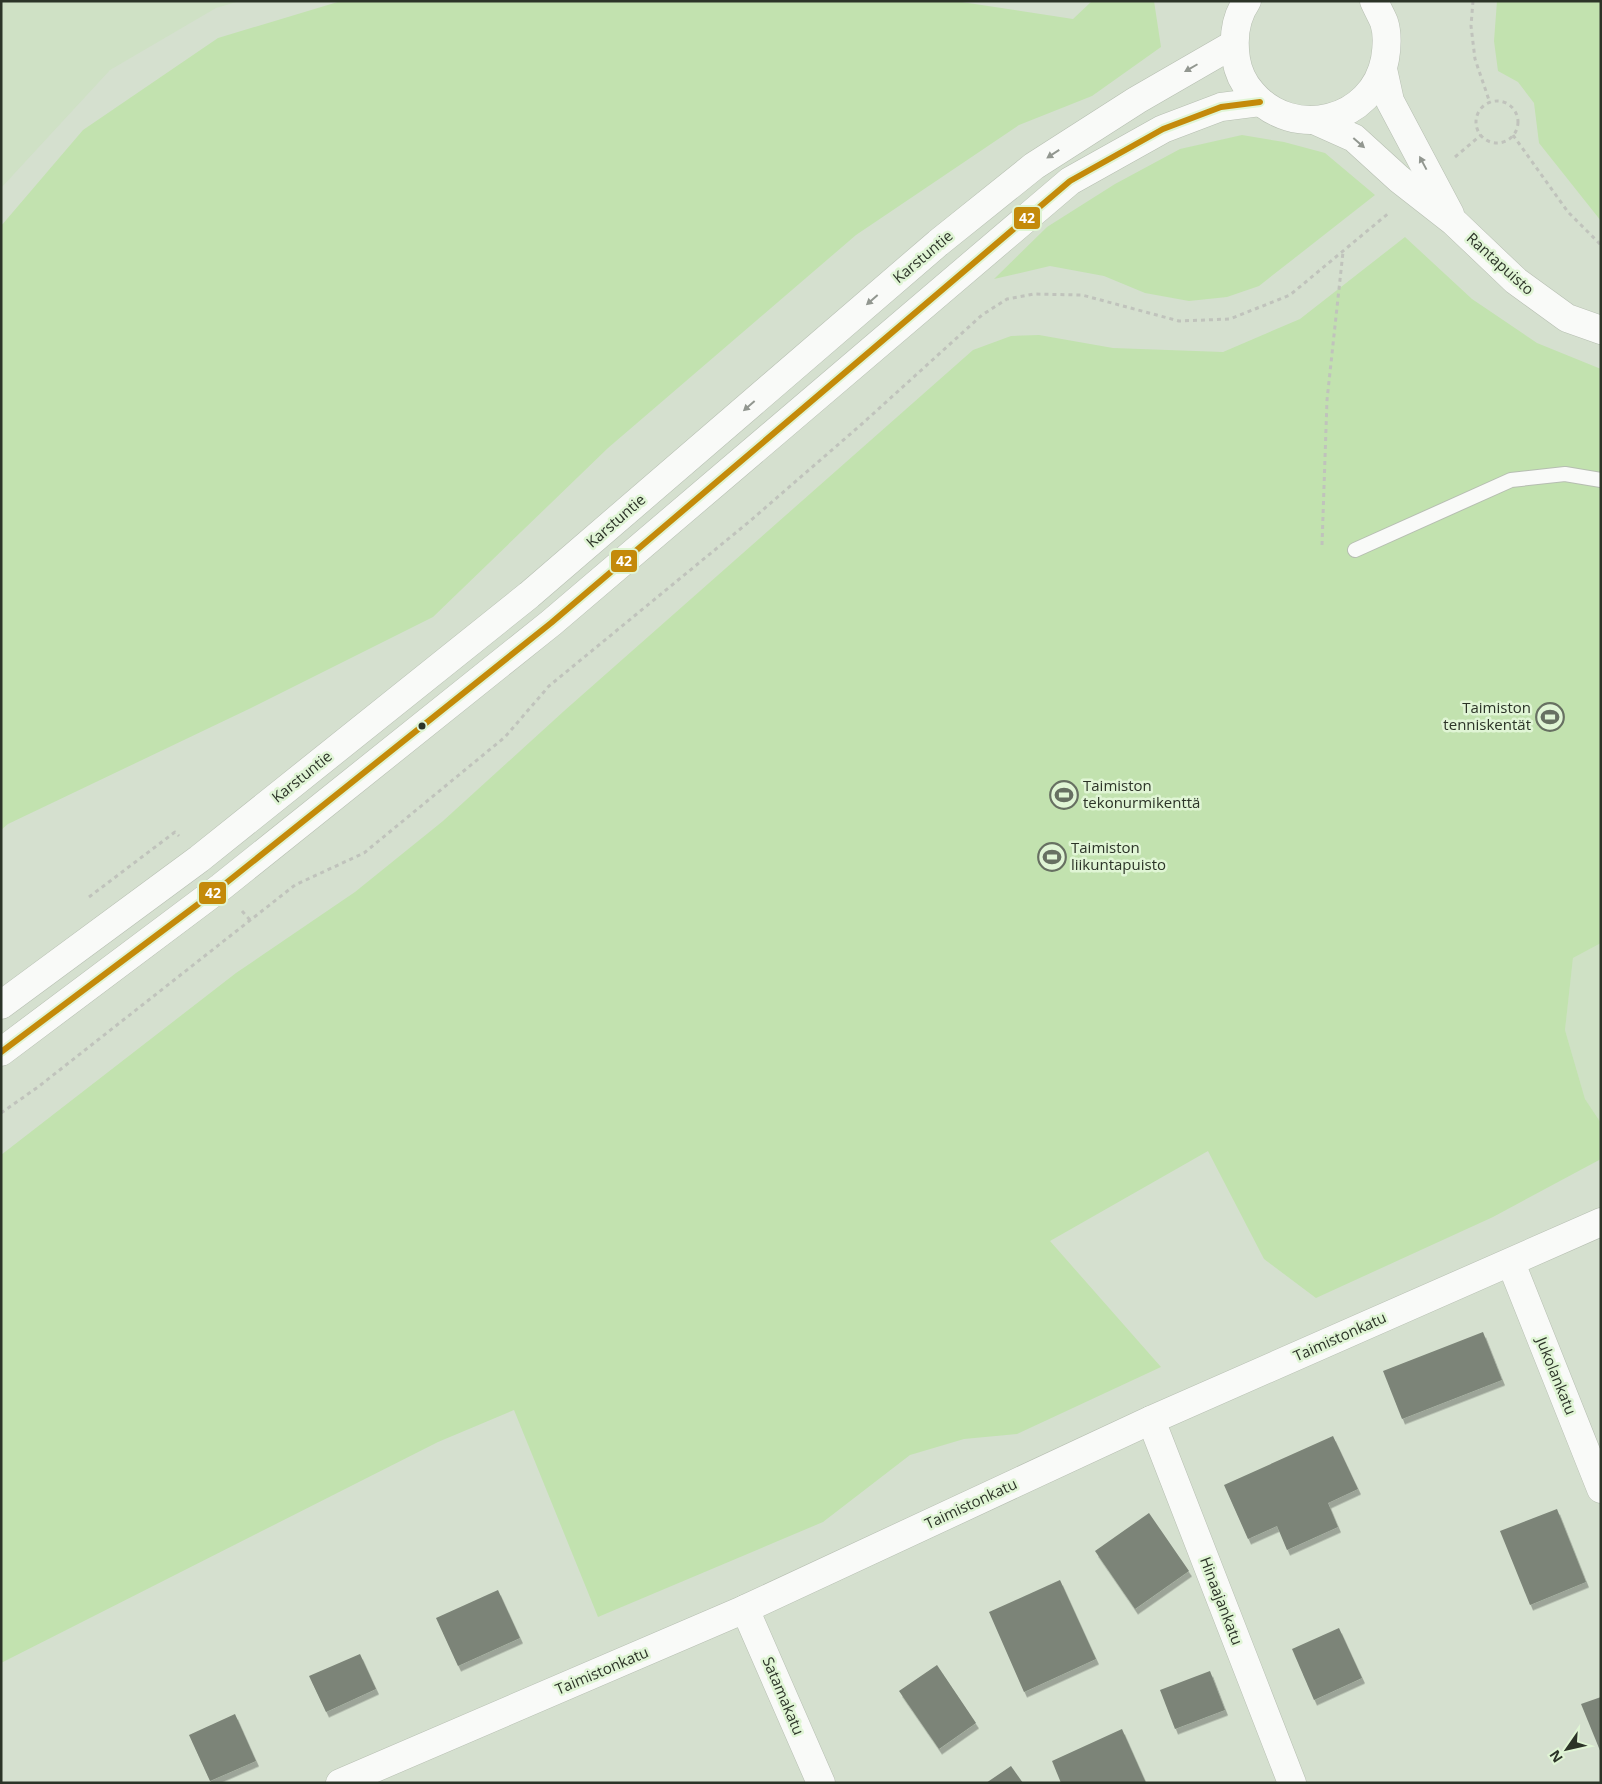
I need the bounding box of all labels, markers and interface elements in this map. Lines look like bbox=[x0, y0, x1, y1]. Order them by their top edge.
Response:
one-way arrow bbox=[1185, 64, 1198, 73]
one-way arrow bbox=[1352, 137, 1364, 149]
one-way arrow bbox=[1047, 149, 1060, 159]
one-way arrow bbox=[1419, 156, 1428, 170]
line badge: 42 bbox=[1013, 206, 1041, 230]
text: 42 bbox=[1019, 208, 1035, 227]
street label: Karstuntie bbox=[888, 225, 956, 287]
street label: Rantapuisto bbox=[1463, 228, 1539, 299]
one-way arrow bbox=[866, 294, 879, 305]
one-way arrow bbox=[743, 400, 756, 411]
street label: Karstuntie bbox=[582, 489, 649, 551]
line badge: 42 bbox=[610, 549, 638, 573]
text: 42 bbox=[616, 551, 632, 570]
place label: Taimiston tenniskentät bbox=[1443, 697, 1531, 734]
sports icon: Taimiston tenniskentät bbox=[1535, 702, 1565, 732]
unlabelled marker bbox=[417, 721, 427, 731]
street label: Karstuntie bbox=[267, 746, 336, 807]
place label: Taimiston tekonurmikenttä bbox=[1083, 775, 1200, 812]
sports icon: Taimiston tekonurmikenttä bbox=[1049, 780, 1079, 810]
place label: Taimiston liikuntapuisto bbox=[1071, 837, 1166, 874]
sports icon: Taimiston liikuntapuisto bbox=[1037, 842, 1067, 872]
line badge: 42 bbox=[198, 881, 227, 905]
text: 42 bbox=[205, 883, 221, 902]
street label: Taimistonkatu bbox=[1290, 1307, 1389, 1365]
street label: Jukolankatu bbox=[1532, 1332, 1582, 1417]
street label: Taimistonkatu bbox=[921, 1473, 1020, 1533]
street label: Hinaajankatu bbox=[1196, 1554, 1248, 1648]
street label: Taimistonkatu bbox=[552, 1641, 651, 1699]
street label: Satamakatu bbox=[758, 1653, 809, 1738]
north arrow bbox=[1542, 1724, 1592, 1774]
text: N bbox=[1545, 1747, 1567, 1767]

